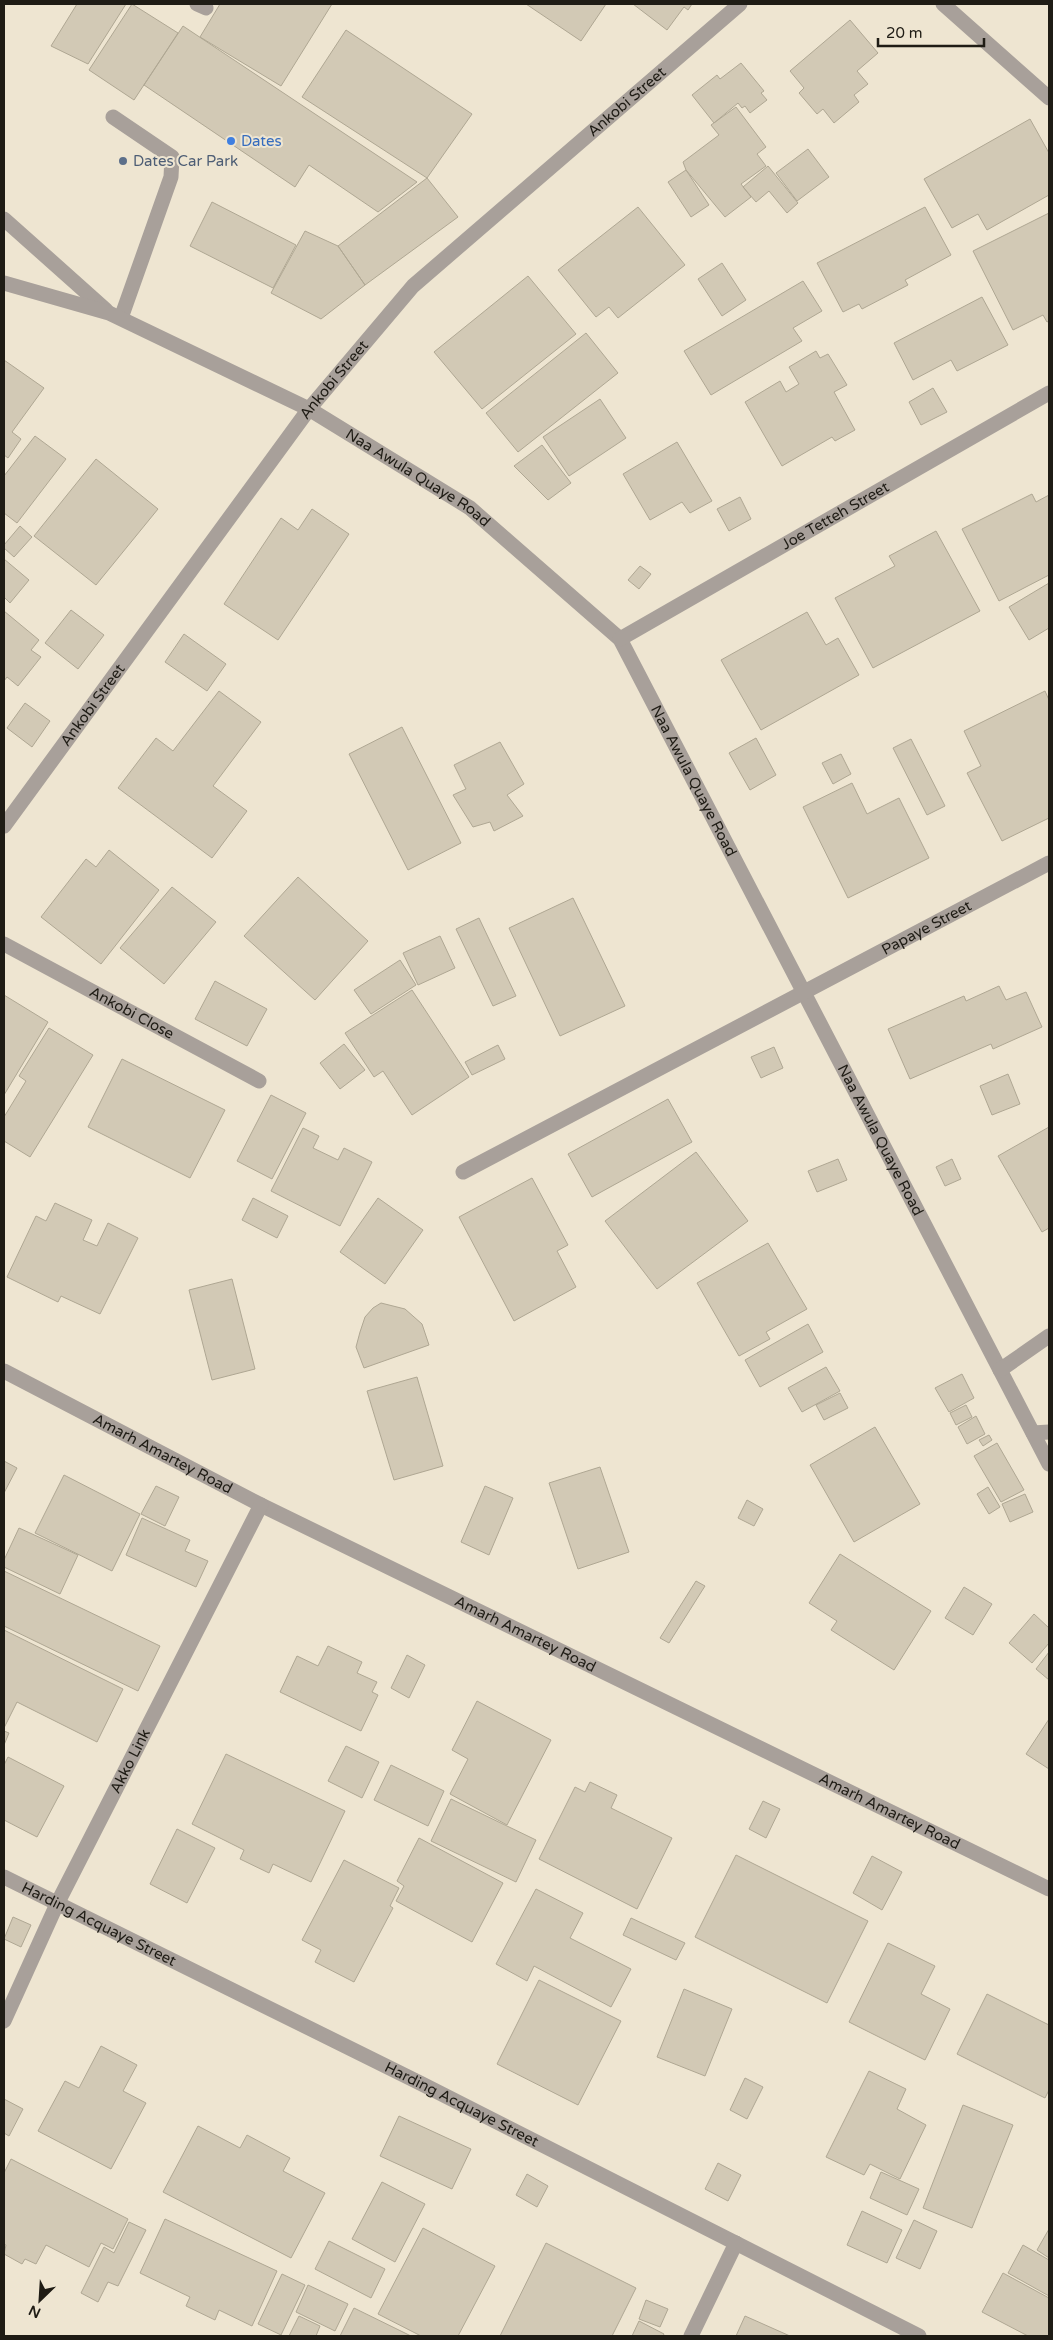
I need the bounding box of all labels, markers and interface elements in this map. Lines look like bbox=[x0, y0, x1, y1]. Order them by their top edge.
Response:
scale bar bbox=[878, 15, 984, 47]
text: 20 m bbox=[886, 24, 923, 42]
street label: Ankobi Street bbox=[584, 63, 670, 140]
place label: Dates bbox=[241, 132, 282, 150]
marker: Dates bbox=[225, 135, 237, 147]
place label: Dates Car Park bbox=[133, 152, 238, 170]
marker: Dates Car Park bbox=[117, 155, 129, 167]
street label: Ankobi Street bbox=[296, 336, 372, 423]
street label: Naa Awula Quaye Road bbox=[342, 425, 494, 531]
street label: Joe Tetteh Street bbox=[778, 478, 892, 554]
street label: Ankobi Street bbox=[57, 660, 129, 750]
street label: Naa Awula Quaye Road bbox=[647, 702, 741, 860]
street label: Papaye Street bbox=[878, 896, 975, 959]
street label: Ankobi Close bbox=[86, 983, 177, 1043]
street label: Naa Awula Quaye Road bbox=[834, 1061, 927, 1219]
street label: Amarh Amartey Road bbox=[90, 1410, 236, 1498]
street label: Amarh Amartey Road bbox=[452, 1592, 599, 1676]
street label: Akko Link bbox=[106, 1726, 154, 1796]
street label: Amarh Amartey Road bbox=[816, 1769, 963, 1853]
street label: Harding Acquaye Street bbox=[19, 1878, 179, 1970]
street label: Harding Acquaye Street bbox=[382, 2058, 542, 2151]
north arrow bbox=[15, 2275, 65, 2325]
text: N bbox=[26, 2301, 43, 2321]

